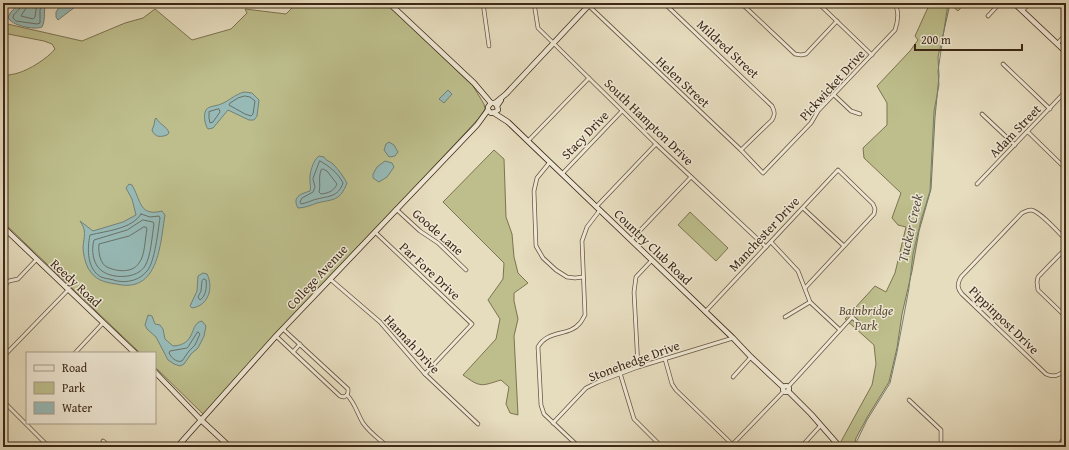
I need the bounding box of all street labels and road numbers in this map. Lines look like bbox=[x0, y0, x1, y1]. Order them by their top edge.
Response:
street label: Mildred Street bbox=[693, 15, 764, 83]
street label: Pickwicket Drive bbox=[795, 45, 869, 125]
street label: Helen Street bbox=[652, 52, 714, 112]
street label: South Hampton Drive bbox=[600, 74, 698, 170]
street label: Adam Street bbox=[985, 100, 1046, 162]
street label: Stacy Drive bbox=[557, 106, 613, 164]
street label: Manchester Drive bbox=[724, 192, 804, 276]
street label: Goode Lane bbox=[408, 204, 468, 260]
street label: Country Club Road bbox=[610, 205, 696, 289]
street label: Par Fore Drive bbox=[395, 238, 465, 304]
street label: College Avenue bbox=[282, 240, 352, 314]
street label: Reedy Road bbox=[46, 255, 106, 312]
street label: Pippinpost Drive bbox=[965, 282, 1043, 358]
street label: Hannah Drive bbox=[380, 310, 444, 378]
street label: Stonehedge Drive bbox=[586, 336, 682, 386]

